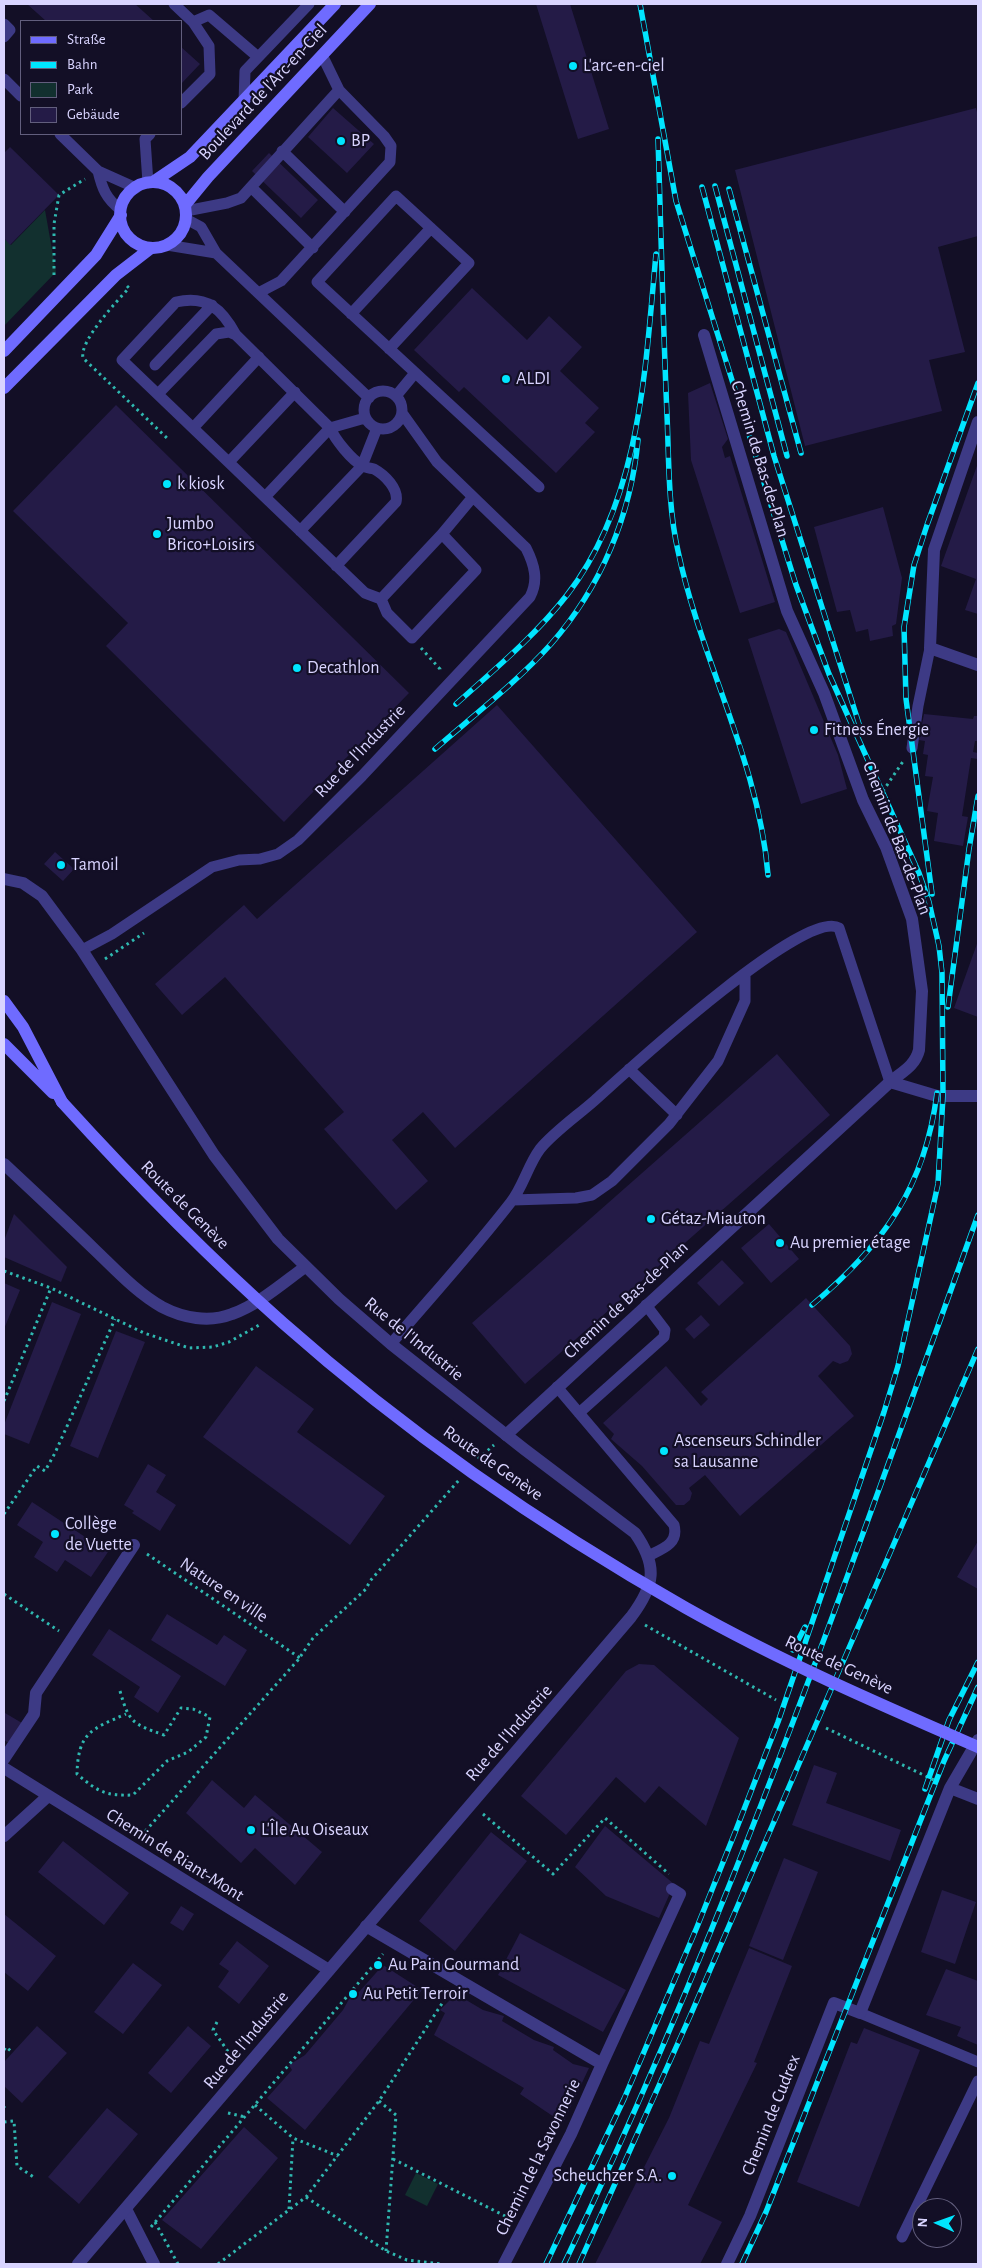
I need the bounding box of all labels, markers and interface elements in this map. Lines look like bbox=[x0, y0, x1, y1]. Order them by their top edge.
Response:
street label: Boulevard de l'Arc-en-Ciel bbox=[194, 19, 332, 165]
legend bbox=[20, 20, 182, 135]
text: Straße bbox=[67, 32, 106, 47]
place label: L'arc-en-ciel bbox=[583, 55, 665, 77]
text: Bahn bbox=[67, 57, 97, 72]
marker: L'arc-en-ciel bbox=[567, 60, 579, 72]
text: Park bbox=[67, 82, 93, 97]
text: Gebäude bbox=[67, 107, 120, 122]
place label: BP bbox=[351, 130, 370, 152]
marker: BP bbox=[335, 135, 347, 147]
place label: ALDI bbox=[516, 368, 550, 390]
marker: ALDI bbox=[500, 373, 512, 385]
street label: Chemin de Bas-de-Plan bbox=[726, 378, 794, 540]
place label: k kiosk bbox=[177, 473, 224, 495]
marker: k kiosk bbox=[161, 478, 173, 490]
place label: Jumbo Brico+Loisirs bbox=[167, 513, 255, 556]
marker: Jumbo Brico+Loisirs bbox=[151, 528, 163, 540]
place label: Decathlon bbox=[307, 657, 379, 679]
marker: Decathlon bbox=[291, 662, 303, 674]
street label: Rue de l'Industrie bbox=[310, 700, 410, 802]
place label: Fitness Énergie bbox=[824, 719, 929, 741]
marker: Fitness Énergie bbox=[808, 724, 820, 736]
street label: Chemin de Bas-de-Plan bbox=[858, 758, 936, 918]
place label: Tamoil bbox=[71, 854, 119, 876]
marker: Tamoil bbox=[55, 859, 67, 871]
street label: Route de Genève bbox=[136, 1156, 234, 1254]
place label: Gétaz-Miauton bbox=[661, 1208, 766, 1230]
marker: Gétaz-Miauton bbox=[645, 1213, 657, 1225]
place label: Au premier étage bbox=[790, 1232, 911, 1254]
street label: Chemin de Bas-de-Plan bbox=[559, 1237, 693, 1363]
marker: Au premier étage bbox=[774, 1237, 786, 1249]
street label: Rue de l'Industrie bbox=[360, 1292, 468, 1386]
street label: Route de Genève bbox=[439, 1421, 547, 1505]
place label: Ascenseurs Schindler sa Lausanne bbox=[674, 1430, 821, 1472]
marker: Ascenseurs Schindler sa Lausanne bbox=[658, 1445, 670, 1457]
place label: Collège de Vuette bbox=[65, 1513, 132, 1556]
marker: Collège de Vuette bbox=[49, 1528, 61, 1540]
street label: Nature en ville bbox=[176, 1553, 272, 1627]
street label: Route de Genève bbox=[782, 1631, 896, 1699]
street label: Rue de l'Industrie bbox=[461, 1680, 557, 1786]
street label: Chemin de Riant-Mont bbox=[102, 1804, 248, 1906]
place label: L'Île Au Oiseaux bbox=[261, 1819, 369, 1841]
marker: L'Île Au Oiseaux bbox=[245, 1824, 257, 1836]
place label: Au Pain Gourmand bbox=[388, 1954, 519, 1976]
marker: Au Pain Gourmand bbox=[372, 1959, 384, 1971]
place label: Au Petit Terroir bbox=[363, 1983, 467, 2005]
street label: Rue de l'Industrie bbox=[199, 1987, 293, 2093]
marker: Au Petit Terroir bbox=[347, 1988, 359, 2000]
street label: Chemin de Cudrex bbox=[737, 2052, 805, 2178]
street label: Chemin de la Savonnerie bbox=[491, 2075, 585, 2239]
place label: Scheuchzer S.A. bbox=[554, 2165, 662, 2187]
marker: Scheuchzer S.A. bbox=[666, 2170, 678, 2182]
north arrow bbox=[912, 2198, 962, 2248]
text: N bbox=[916, 2217, 930, 2228]

